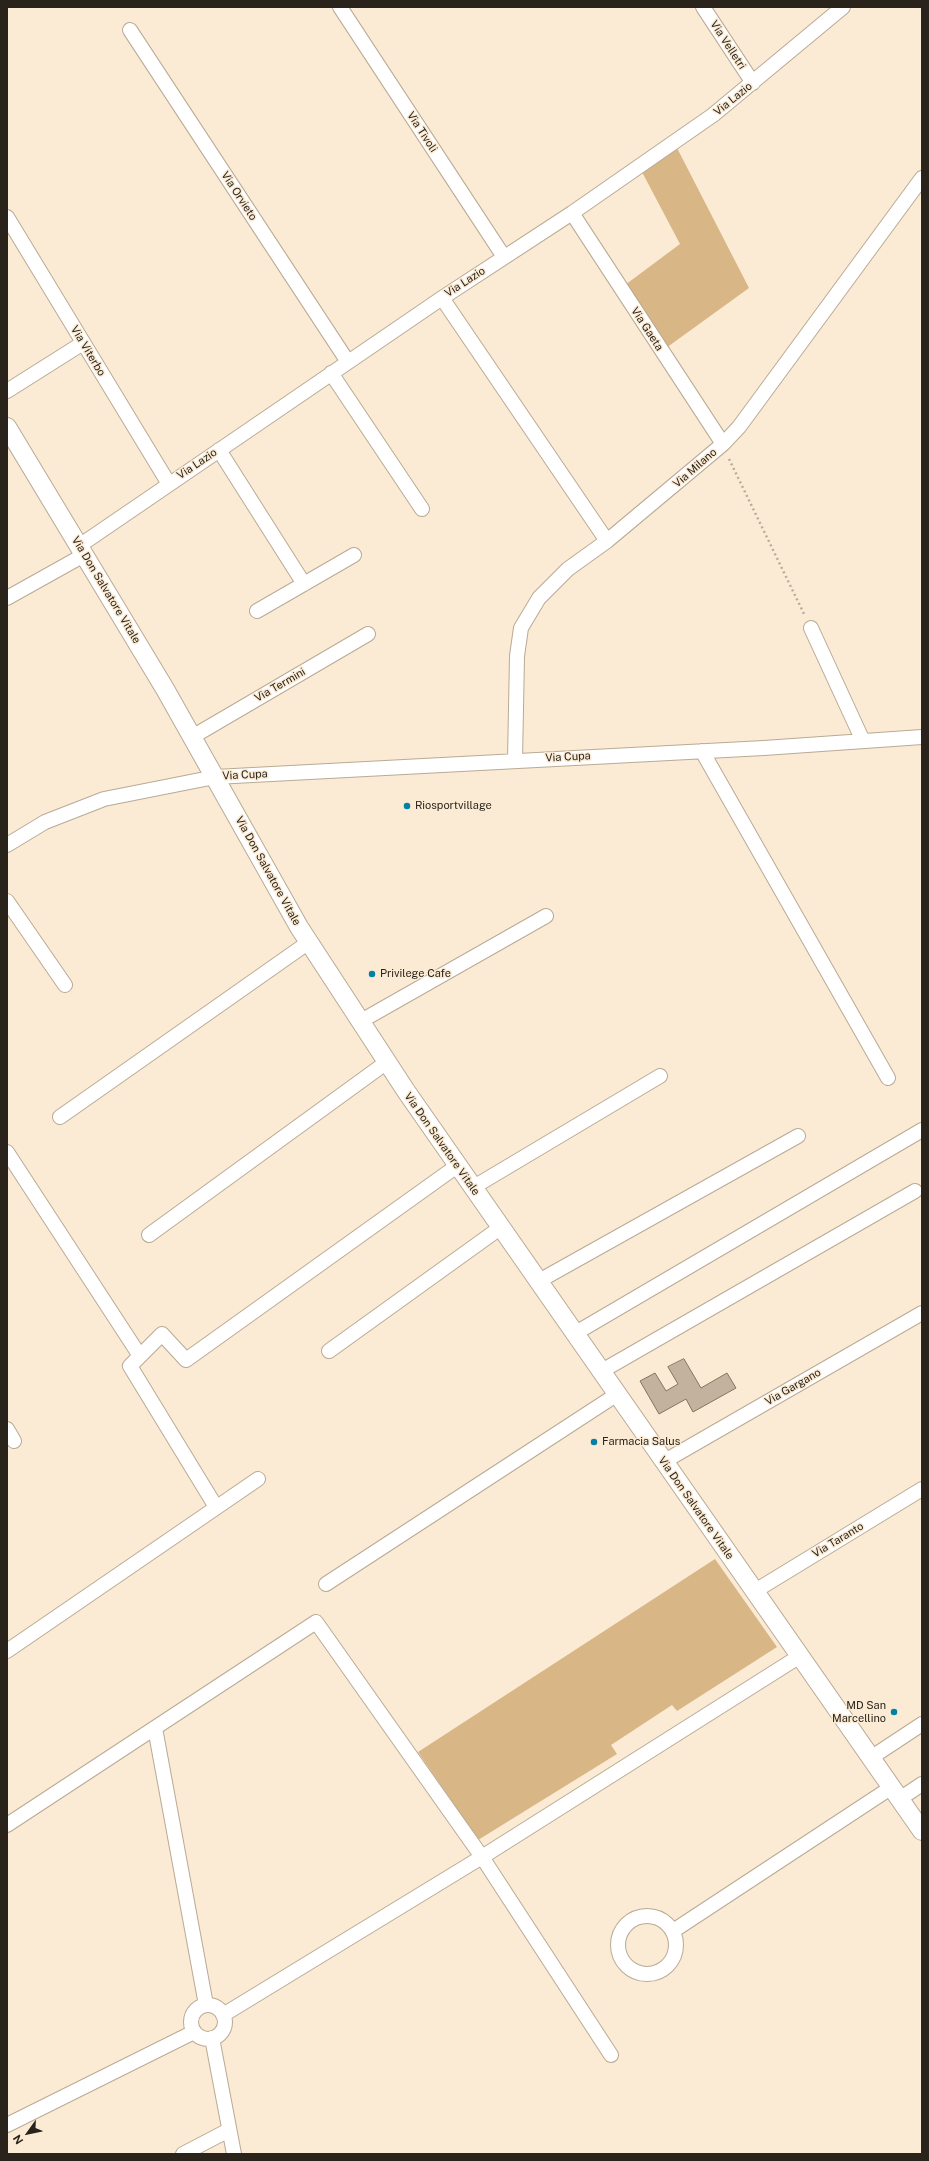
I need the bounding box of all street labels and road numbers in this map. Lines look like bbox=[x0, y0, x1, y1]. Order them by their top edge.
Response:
street label: Via Velletri bbox=[707, 18, 749, 72]
street label: Via Lazio bbox=[711, 80, 755, 118]
street label: Via Tivoli bbox=[404, 109, 440, 155]
street label: Via Orvieto bbox=[218, 169, 260, 223]
street label: Via Lazio bbox=[442, 264, 488, 300]
street label: Via Gaeta bbox=[628, 305, 666, 353]
street label: Via Viterbo bbox=[68, 323, 108, 379]
street label: Via Lazio bbox=[175, 446, 219, 482]
street label: Via Milano bbox=[671, 446, 719, 490]
street label: Via Don Salvatore Vitale bbox=[69, 534, 143, 646]
street label: Via Termini bbox=[252, 665, 308, 705]
street label: Via Cupa bbox=[545, 749, 591, 765]
street label: Via Cupa bbox=[222, 767, 268, 783]
street label: Via Don Salvatore Vitale bbox=[232, 814, 304, 928]
street label: Via Don Salvatore Vitale bbox=[401, 1090, 483, 1198]
street label: Via Gargano bbox=[763, 1366, 823, 1408]
street label: Via Don Salvatore Vitale bbox=[655, 1454, 737, 1562]
street label: Via Taranto bbox=[810, 1520, 866, 1560]

